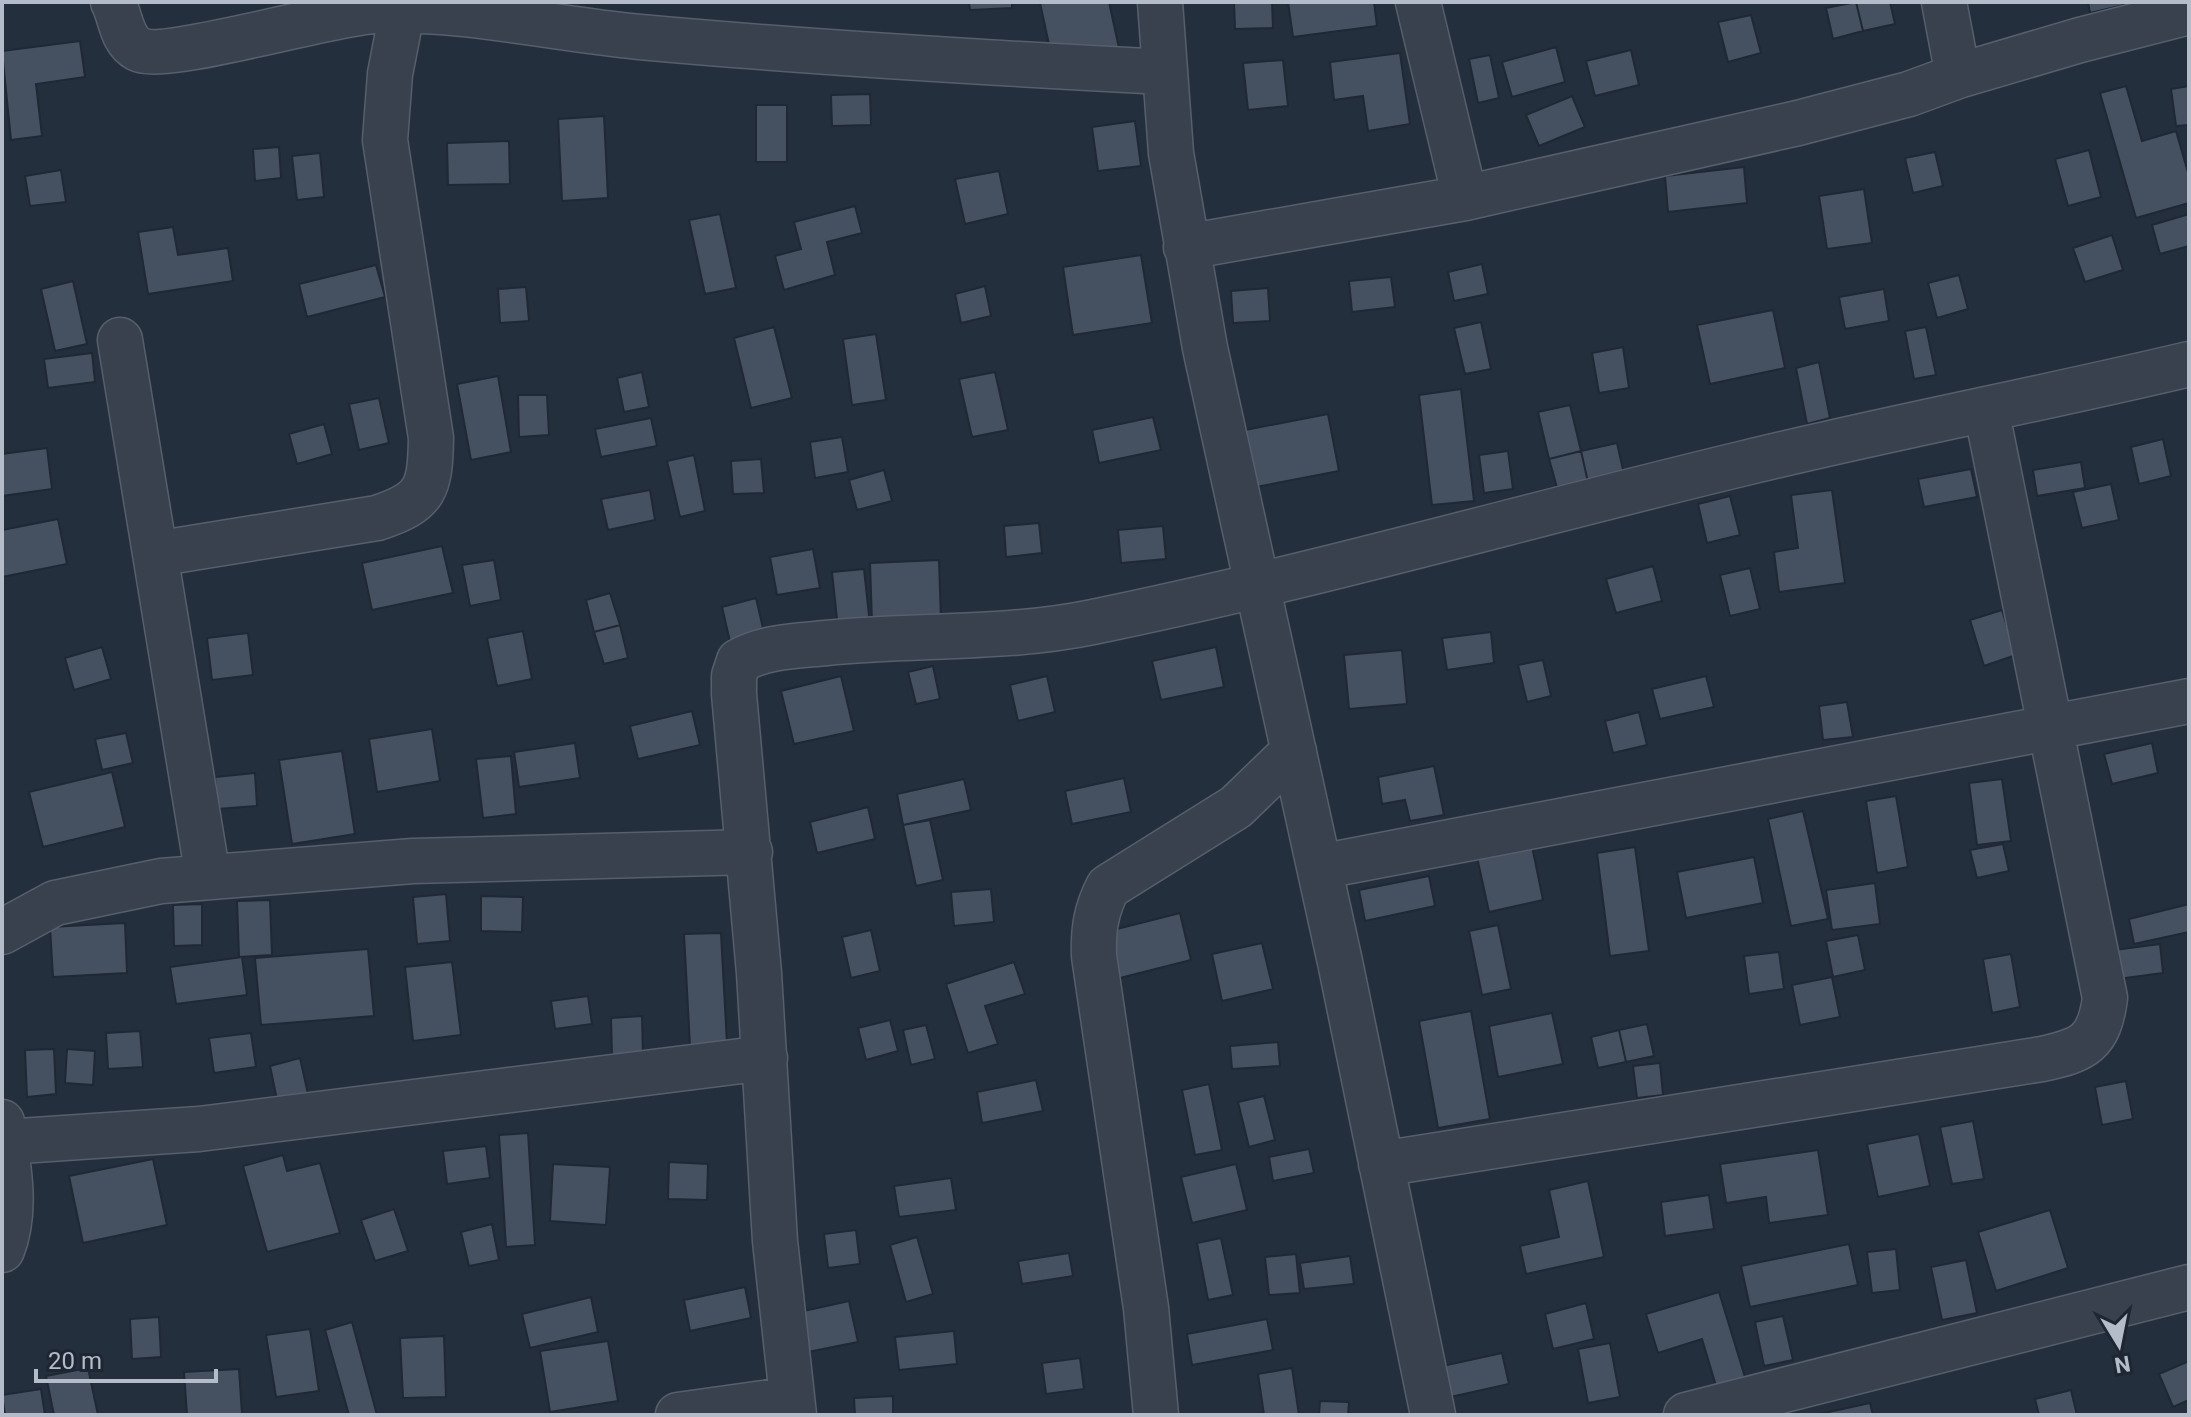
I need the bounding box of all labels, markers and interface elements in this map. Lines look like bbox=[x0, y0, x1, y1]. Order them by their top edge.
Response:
north arrow bbox=[2079, 1305, 2159, 1385]
scale bar bbox=[36, 1333, 216, 1383]
text: 20 m bbox=[48, 1347, 102, 1375]
text: N bbox=[2113, 1351, 2132, 1378]

